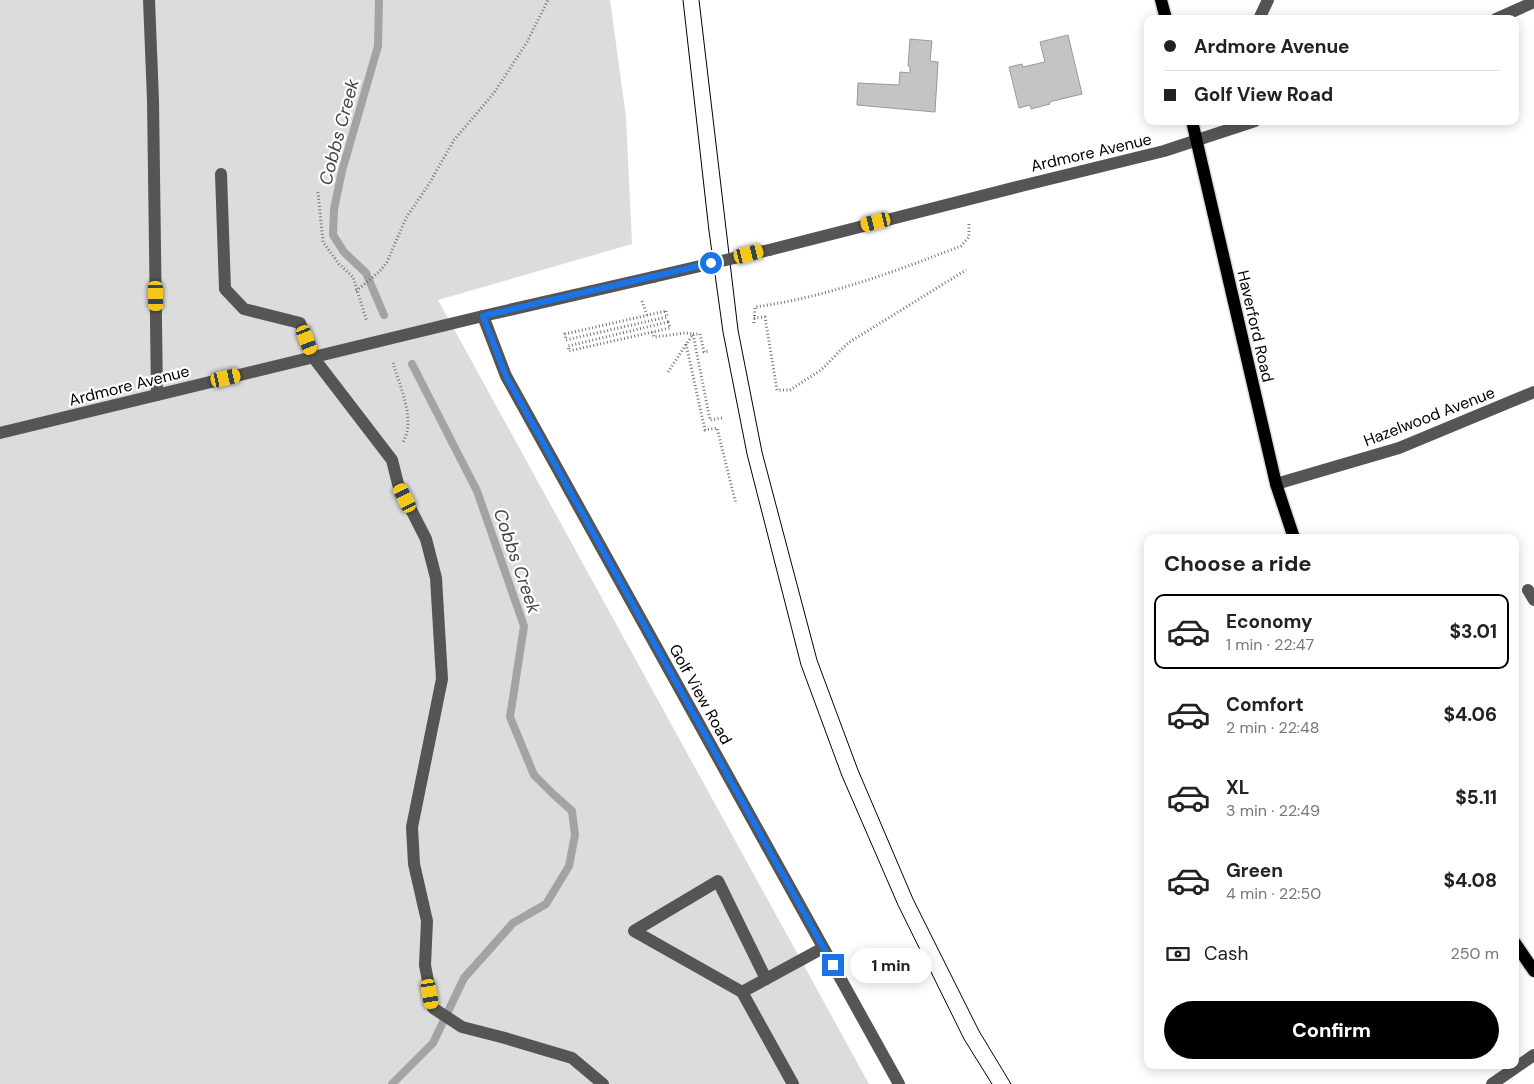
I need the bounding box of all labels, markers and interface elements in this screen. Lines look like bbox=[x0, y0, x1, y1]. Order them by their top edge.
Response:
text: Ardmore Avenue bbox=[1194, 34, 1350, 59]
water label: Cobbs Creek bbox=[313, 75, 365, 188]
text: Golf View Road bbox=[1194, 82, 1333, 107]
street label: Ardmore Avenue bbox=[1029, 128, 1154, 177]
car bbox=[859, 211, 892, 233]
car bbox=[732, 243, 765, 265]
route start bbox=[700, 252, 722, 274]
street label: Haverford Road bbox=[1232, 268, 1279, 384]
car bbox=[148, 281, 163, 311]
car bbox=[294, 323, 319, 357]
street label: Ardmore Avenue bbox=[67, 360, 192, 411]
car bbox=[209, 367, 242, 389]
street label: Hazelwood Avenue bbox=[1360, 382, 1498, 451]
car bbox=[391, 481, 418, 515]
water label: Cobbs Creek bbox=[488, 505, 546, 617]
text: Choose a ride bbox=[1164, 549, 1312, 578]
icon: car bbox=[1166, 609, 1211, 654]
text: Economy bbox=[1226, 609, 1313, 634]
text: $3.01 bbox=[1449, 619, 1497, 644]
text: 1 min · 22:47 bbox=[1226, 634, 1314, 655]
street label: Golf View Road bbox=[664, 640, 737, 748]
icon: car bbox=[1166, 692, 1211, 737]
text: Comfort bbox=[1226, 692, 1304, 717]
text: $4.06 bbox=[1443, 702, 1497, 727]
text: 2 min · 22:48 bbox=[1226, 717, 1320, 738]
icon: car bbox=[1166, 775, 1211, 820]
text: XL bbox=[1226, 775, 1249, 800]
text: $5.11 bbox=[1455, 785, 1497, 810]
text: 3 min · 22:49 bbox=[1226, 800, 1320, 821]
icon: car bbox=[1166, 858, 1211, 903]
text: Green bbox=[1226, 858, 1283, 883]
text: $4.08 bbox=[1443, 868, 1497, 893]
text: 4 min · 22:50 bbox=[1226, 883, 1321, 904]
icon: cash bbox=[1164, 940, 1192, 968]
text: Cash bbox=[1204, 941, 1248, 966]
text: 250 m bbox=[1451, 943, 1499, 964]
callout: 1 min bbox=[850, 948, 933, 982]
route end bbox=[822, 954, 844, 976]
text: 1 min bbox=[871, 955, 911, 976]
car bbox=[420, 978, 439, 1010]
button: Confirm bbox=[1164, 1001, 1499, 1059]

